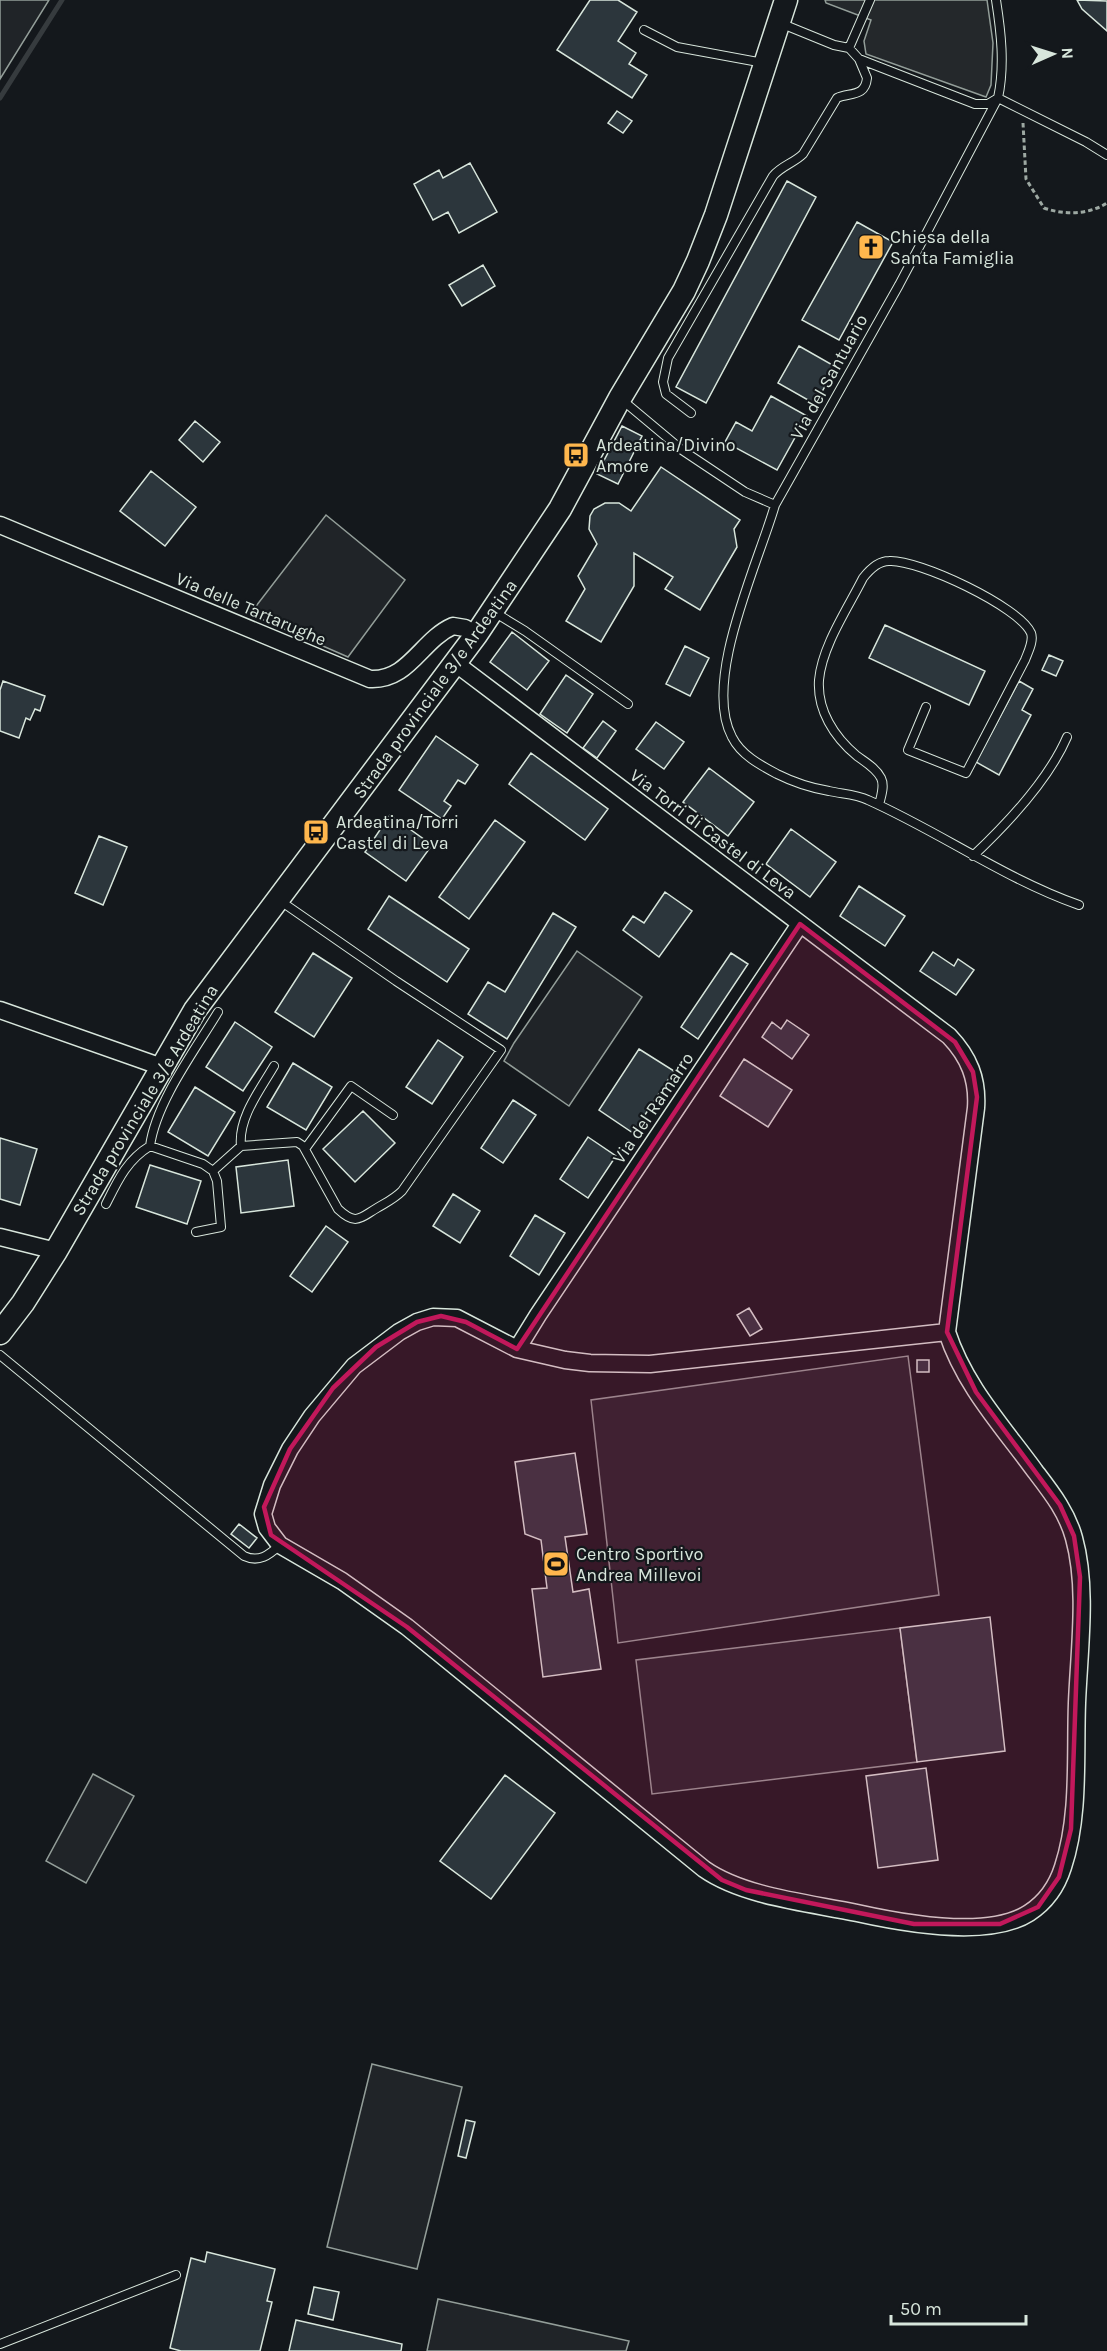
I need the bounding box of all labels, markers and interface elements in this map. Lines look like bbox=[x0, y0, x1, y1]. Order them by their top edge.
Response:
north arrow bbox=[1023, 24, 1083, 84]
text: N bbox=[1058, 47, 1077, 59]
place label: Chiesa della Santa Famiglia bbox=[890, 226, 1014, 269]
church icon: Chiesa della Santa Famiglia bbox=[856, 232, 886, 262]
street label: Via del Santuario bbox=[785, 311, 873, 443]
place label: Ardeatina/Divino Amore bbox=[596, 434, 736, 477]
bus stop icon: Ardeatina/Divino Amore bbox=[561, 440, 591, 470]
street label: Via delle Tartarughe bbox=[172, 567, 330, 651]
street label: Strada provinciale 3/e Ardeatina bbox=[348, 575, 522, 803]
street label: Via Torri di Castel di Leva bbox=[625, 764, 801, 904]
place label: Ardeatina/Torri Castel di Leva bbox=[336, 811, 459, 854]
bus stop icon: Ardeatina/Torri Castel di Leva bbox=[301, 817, 331, 847]
street label: Strada provinciale 3/e Ardeatina bbox=[67, 980, 223, 1220]
street label: Via del Ramarro bbox=[608, 1048, 698, 1168]
place label: Centro Sportivo Andrea Millevoi bbox=[576, 1543, 703, 1586]
sports icon: Centro Sportivo Andrea Millevoi bbox=[541, 1549, 571, 1579]
scale bar bbox=[891, 2288, 1026, 2326]
text: 50 m bbox=[900, 2298, 942, 2320]

